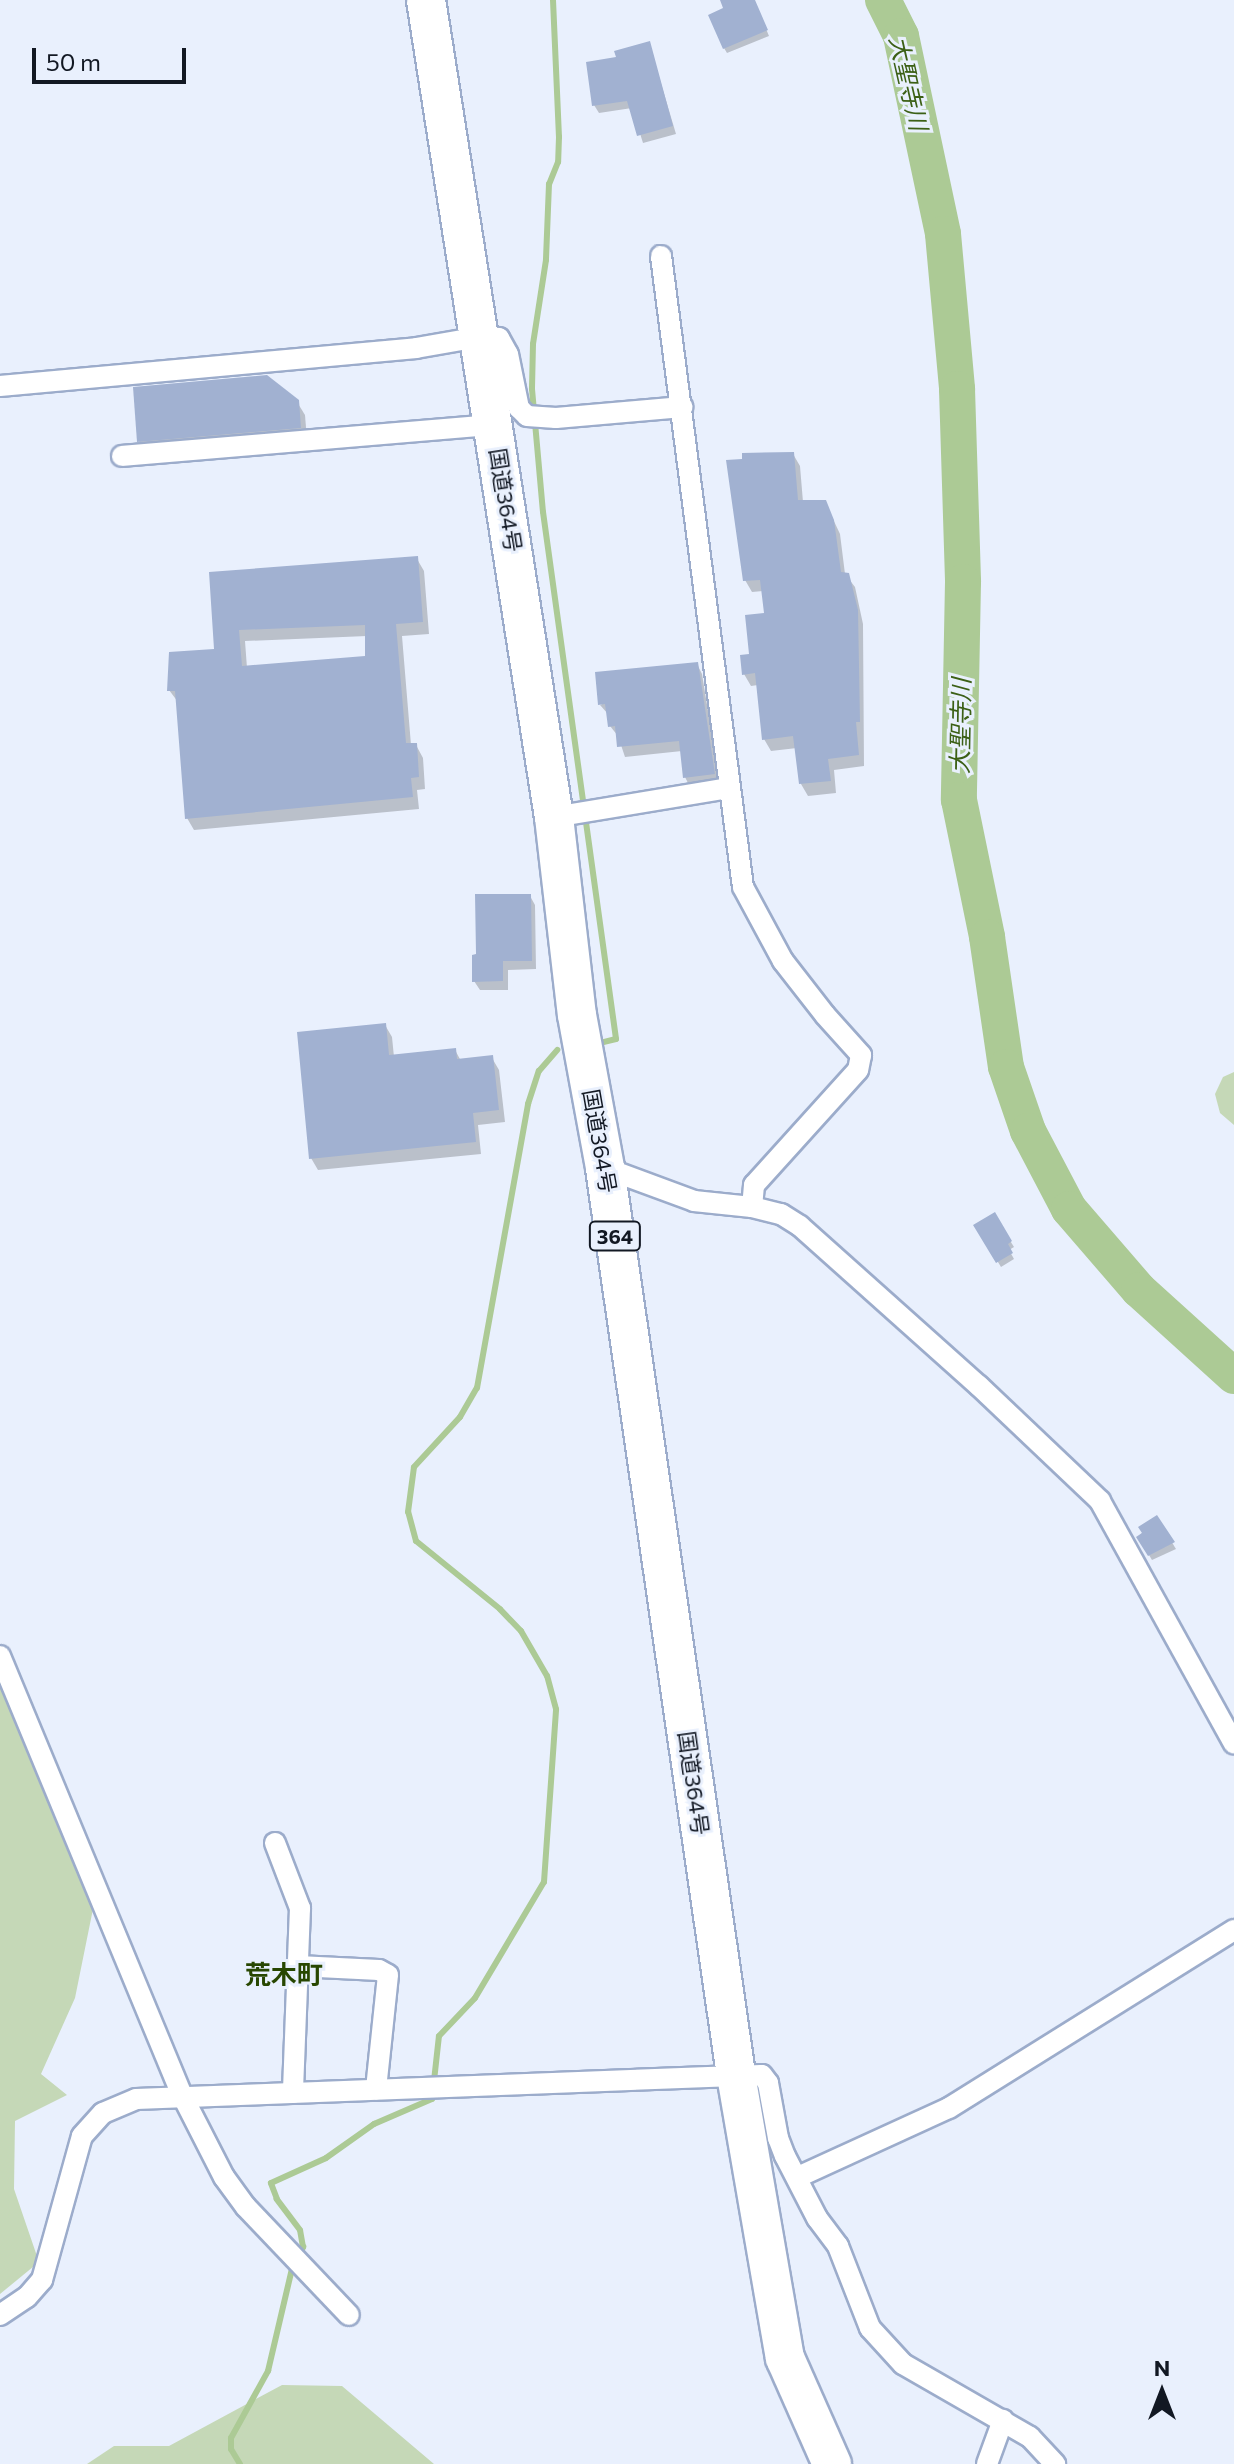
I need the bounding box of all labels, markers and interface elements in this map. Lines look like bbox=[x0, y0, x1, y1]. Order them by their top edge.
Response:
scale bar bbox=[36, 32, 190, 82]
water label: 大聖寺川 bbox=[884, 33, 934, 133]
text: 50 m bbox=[46, 47, 101, 76]
street label: 国道364号 bbox=[485, 446, 527, 554]
water label: 大聖寺川 bbox=[945, 678, 975, 774]
street label: 国道364号 bbox=[578, 1087, 622, 1195]
road number: 364 bbox=[587, 1220, 643, 1252]
street label: 国道364号 bbox=[674, 1729, 714, 1837]
district label: 荒木町 bbox=[245, 1958, 323, 1990]
north arrow bbox=[1122, 2352, 1202, 2432]
text: N bbox=[1154, 2354, 1170, 2381]

